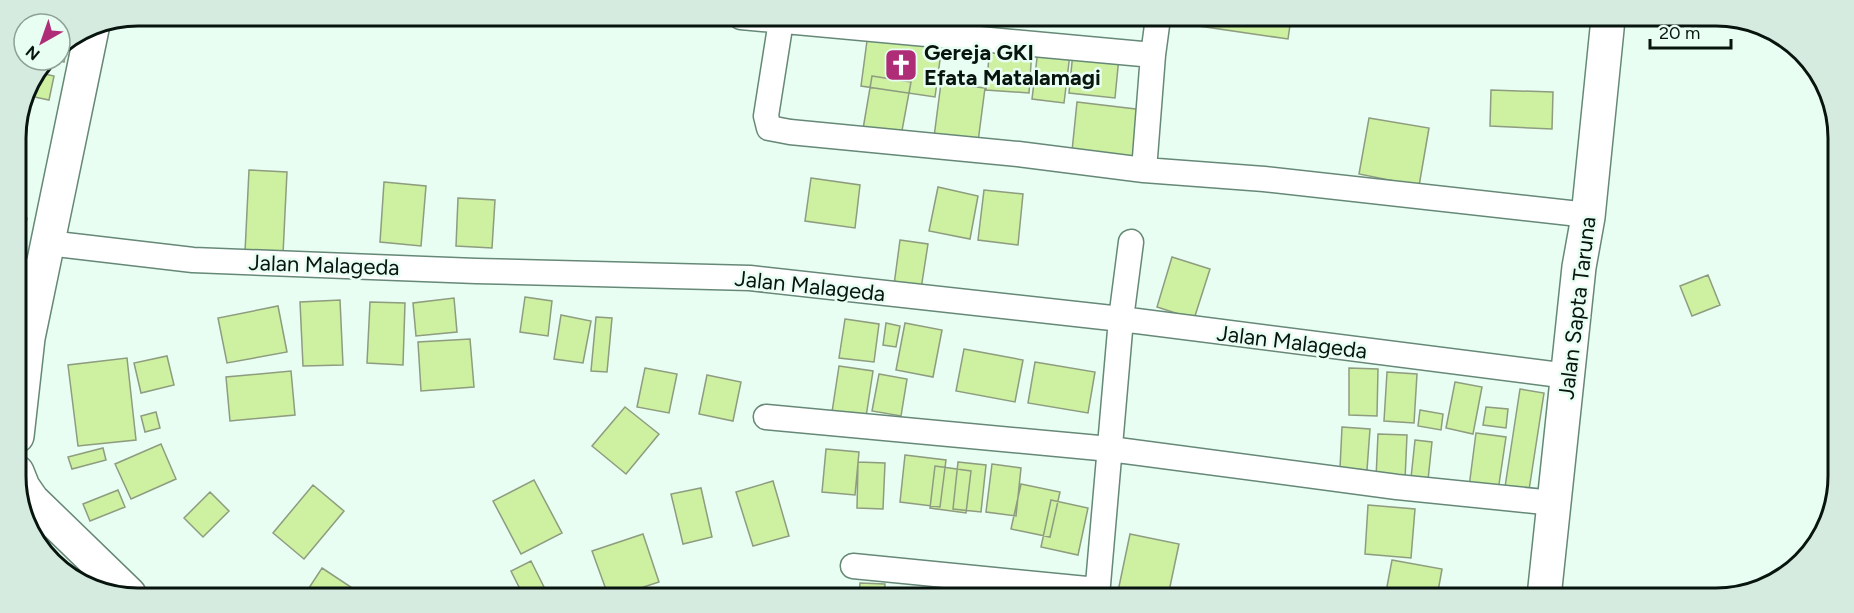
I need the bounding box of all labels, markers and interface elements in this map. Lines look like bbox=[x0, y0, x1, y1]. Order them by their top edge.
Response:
north arrow bbox=[12, 12, 72, 72]
scale bar bbox=[1650, 12, 1731, 50]
text: 20 m bbox=[1659, 22, 1700, 44]
place label: Gereja GKI Efata Matalamagi bbox=[924, 39, 1101, 91]
text: N bbox=[22, 42, 44, 64]
church icon: Gereja GKI Efata Matalamagi bbox=[883, 47, 919, 83]
street label: Jalan Sapta Taruna bbox=[1552, 215, 1602, 401]
street label: Jalan Malageda bbox=[248, 249, 400, 281]
street label: Jalan Malageda bbox=[733, 265, 887, 307]
street label: Jalan Malageda bbox=[1215, 319, 1369, 365]

